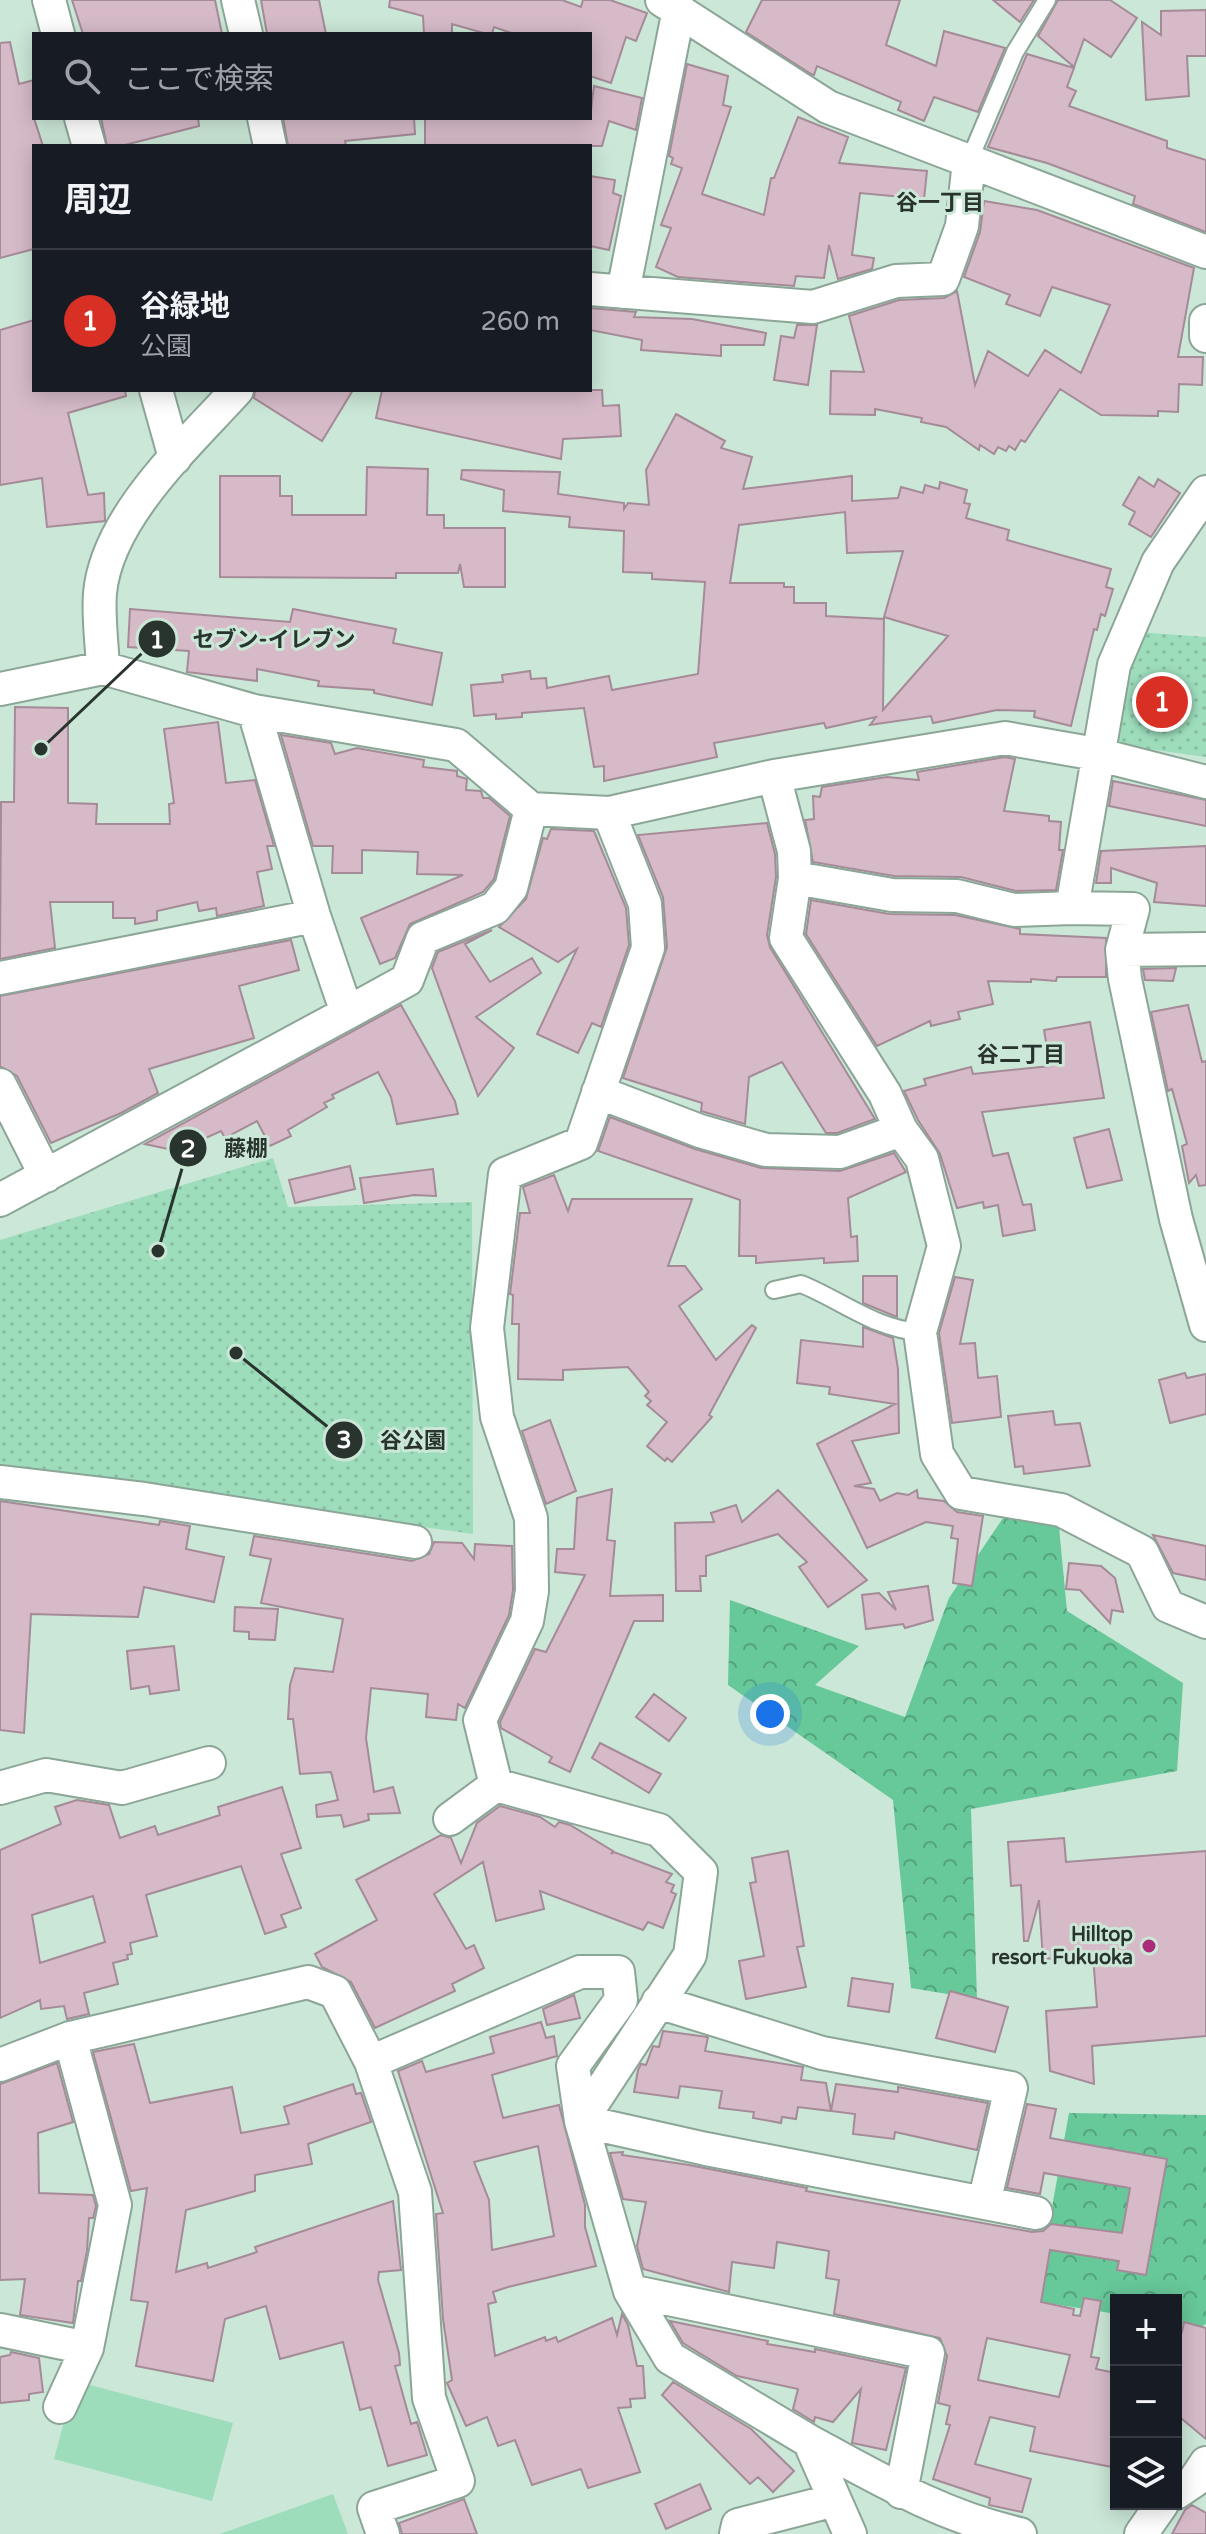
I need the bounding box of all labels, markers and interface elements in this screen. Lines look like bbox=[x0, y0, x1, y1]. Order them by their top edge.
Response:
search box bbox=[32, 32, 592, 120]
icon: search bbox=[60, 54, 104, 98]
text: ここで検索 bbox=[124, 61, 274, 98]
text: 周辺 bbox=[64, 180, 132, 221]
district label: 谷一丁目 bbox=[896, 190, 984, 216]
text: 谷緑地 bbox=[140, 288, 230, 325]
text: 1 bbox=[82, 306, 98, 337]
text: 260 m bbox=[480, 306, 560, 337]
text: 公園 bbox=[140, 331, 192, 362]
callout: セブン-イレブン bbox=[137, 616, 372, 662]
text: 1 bbox=[149, 626, 165, 655]
text: セブン-イレブン bbox=[193, 627, 355, 653]
pin: 1 bbox=[1136, 672, 1188, 732]
district label: 谷二丁目 bbox=[977, 1042, 1065, 1068]
callout: 藤棚 bbox=[168, 1125, 284, 1171]
text: 2 bbox=[180, 1135, 196, 1164]
text: 藤棚 bbox=[224, 1136, 268, 1162]
callout: 谷公園 bbox=[324, 1417, 462, 1463]
text: 3 bbox=[336, 1426, 352, 1455]
text: 谷公園 bbox=[380, 1428, 446, 1454]
your location bbox=[750, 1694, 790, 1734]
place label: Hilltop resort Fukuoka bbox=[991, 1923, 1133, 1970]
marker: Hilltop resort Fukuoka bbox=[1140, 1937, 1158, 1955]
map controls bbox=[1110, 2294, 1182, 2510]
button: + bbox=[1110, 2294, 1182, 2366]
button: − bbox=[1110, 2366, 1182, 2438]
button: layers bbox=[1110, 2438, 1182, 2510]

